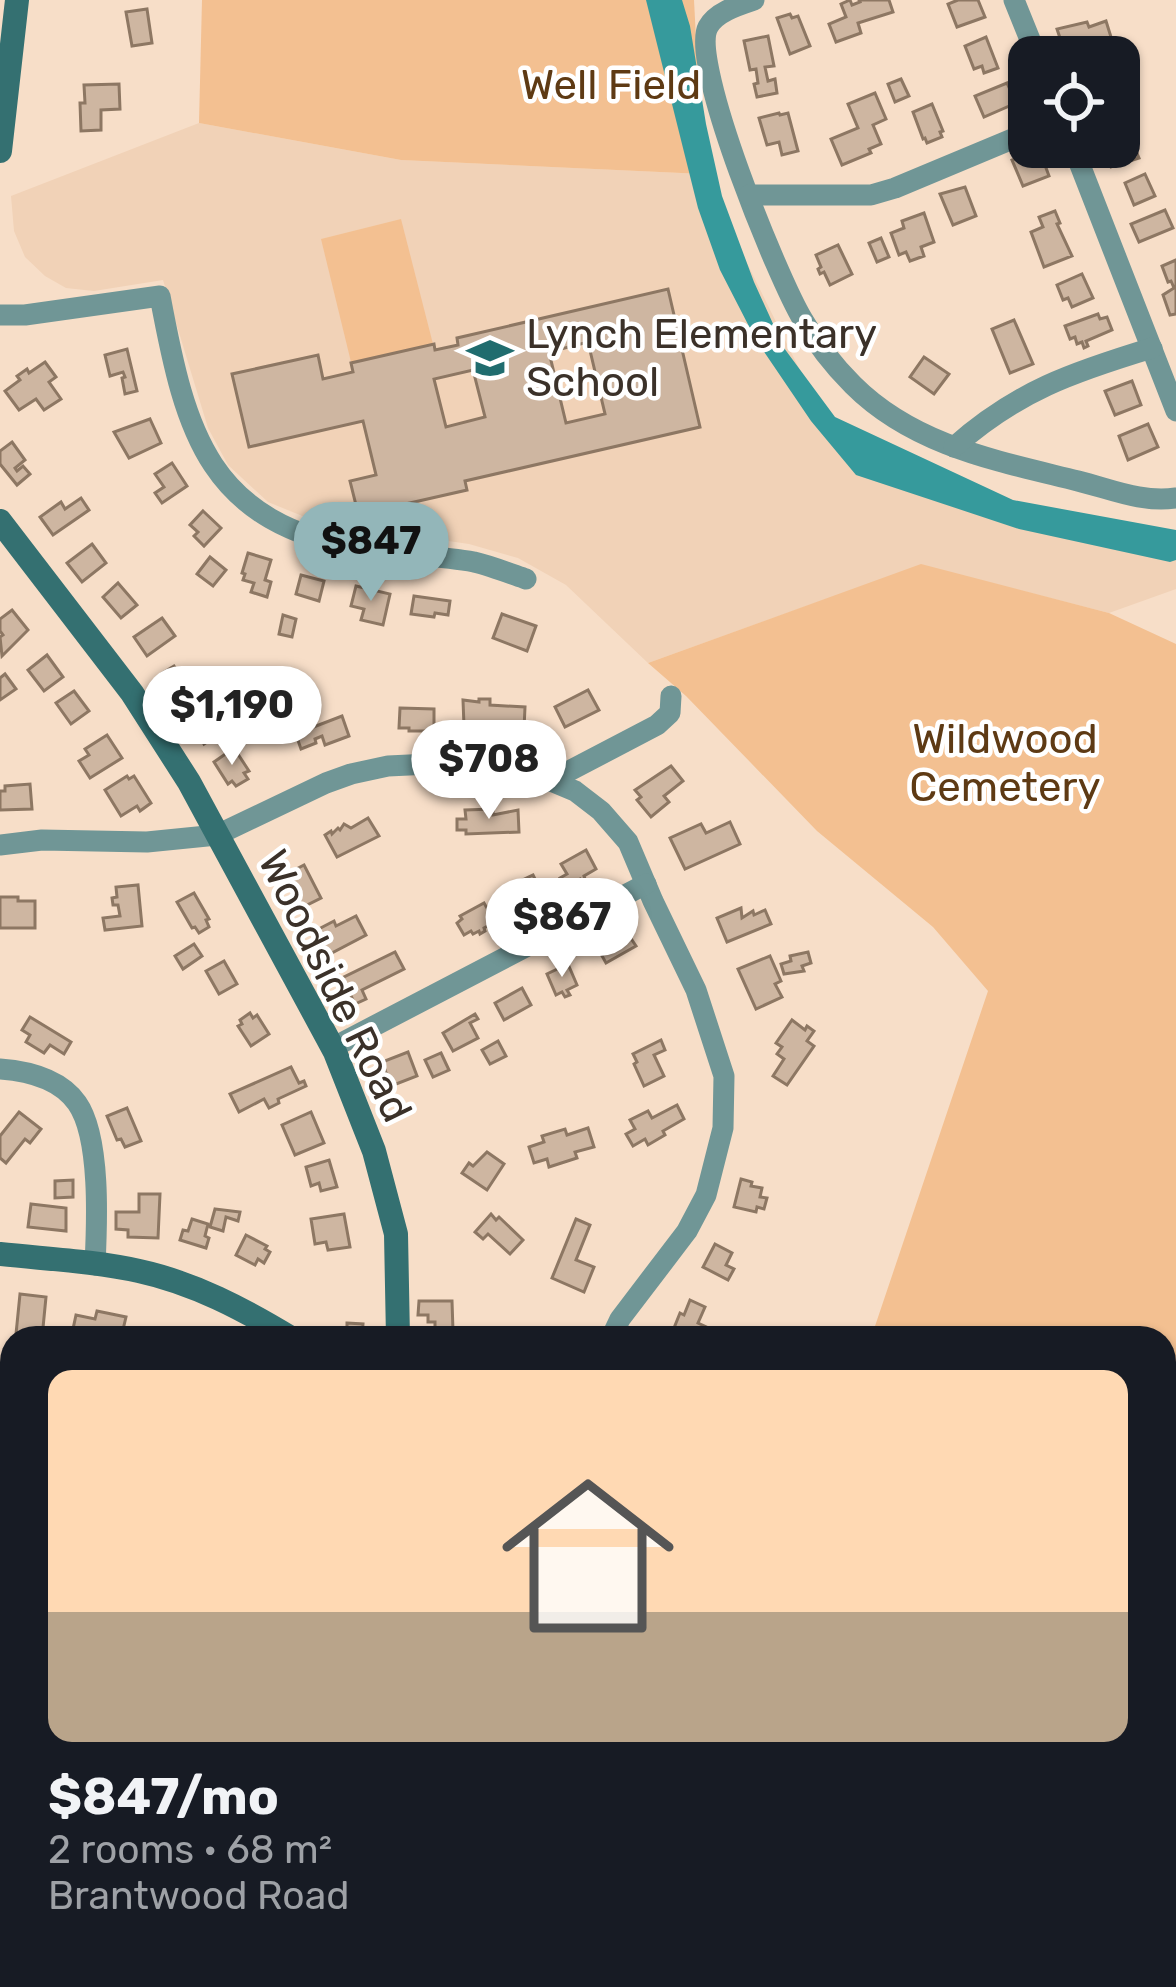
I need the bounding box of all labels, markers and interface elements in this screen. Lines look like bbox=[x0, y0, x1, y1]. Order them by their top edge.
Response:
map controls bbox=[1008, 36, 1140, 168]
button: locate bbox=[1008, 36, 1140, 168]
park label: Well Field bbox=[521, 60, 701, 110]
place label: Lynch Elementary School bbox=[526, 309, 877, 407]
school or university icon: Lynch Elementary School bbox=[465, 333, 515, 383]
pin: $847 bbox=[300, 502, 442, 604]
text: $847 bbox=[321, 518, 421, 564]
pin: $1,190 bbox=[134, 666, 330, 768]
text: $1,190 bbox=[170, 682, 294, 728]
park label: Wildwood Cemetery bbox=[909, 714, 1101, 812]
pin: $708 bbox=[418, 720, 560, 822]
text: $708 bbox=[438, 736, 540, 782]
street label: Woodside Road bbox=[248, 842, 422, 1130]
pin: $867 bbox=[491, 878, 633, 980]
text: $867 bbox=[513, 894, 611, 940]
icon: home bbox=[480, 1448, 696, 1664]
text: $847/mo bbox=[48, 1766, 279, 1827]
text: 2 rooms · 68 m² bbox=[48, 1827, 332, 1873]
text: Brantwood Road bbox=[48, 1873, 349, 1919]

